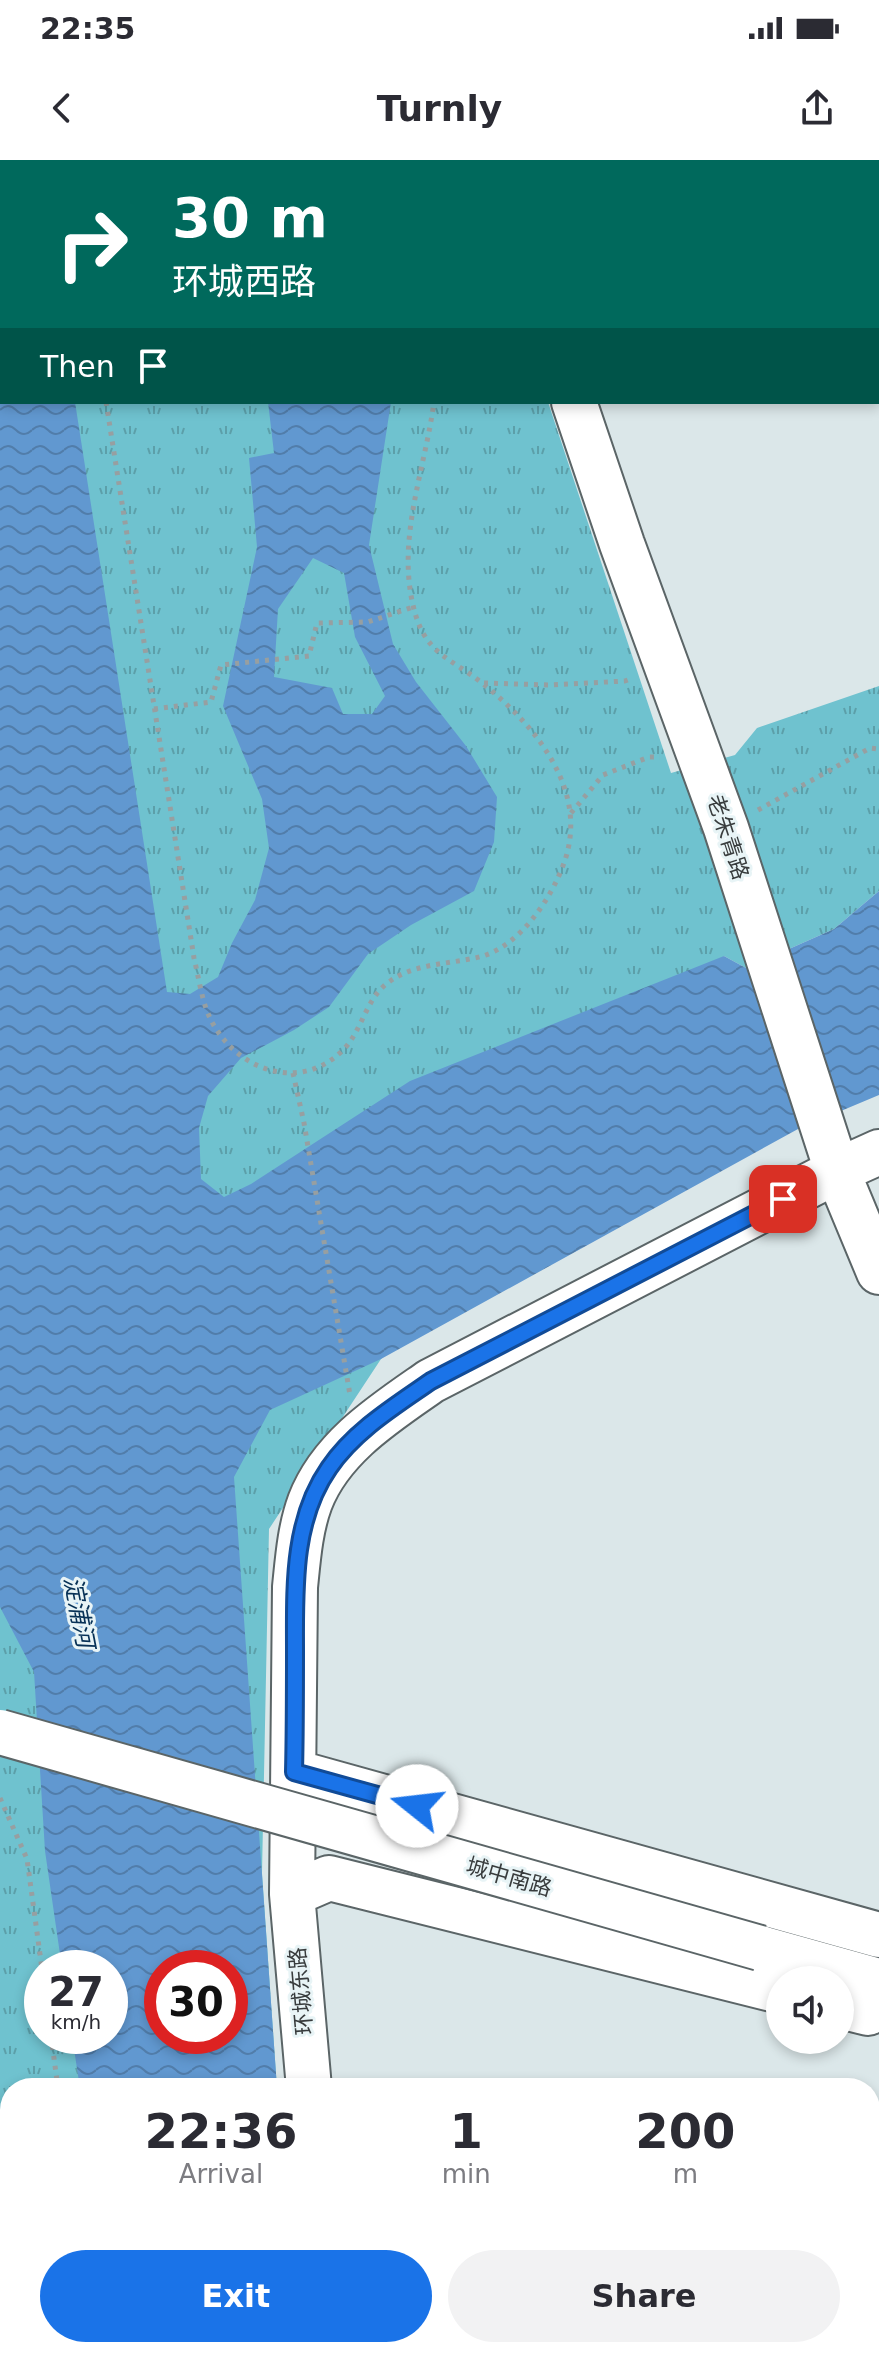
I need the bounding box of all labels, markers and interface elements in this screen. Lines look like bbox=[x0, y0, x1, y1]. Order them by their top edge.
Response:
text: 22:35 bbox=[40, 11, 136, 46]
icon: back bbox=[40, 86, 84, 130]
icon: share bbox=[795, 86, 839, 130]
text: Turnly bbox=[377, 88, 502, 129]
text: 30 m bbox=[172, 185, 328, 250]
icon: right bbox=[40, 192, 144, 296]
text: 环城西路 bbox=[172, 261, 316, 302]
icon: arrive bbox=[131, 344, 175, 388]
text: Then bbox=[40, 349, 115, 384]
street label: 老朱青路 bbox=[703, 791, 753, 883]
pin bbox=[749, 1165, 817, 1233]
icon: arrive bbox=[761, 1177, 805, 1221]
water label: 淀浦河 bbox=[58, 1574, 100, 1654]
position arrow bbox=[375, 1764, 459, 1848]
street label: 城中南路 bbox=[463, 1853, 555, 1901]
street label: 环城东路 bbox=[285, 1946, 317, 2036]
speed limit sign: 30 bbox=[144, 1950, 248, 2054]
map controls bbox=[766, 1966, 854, 2054]
button: sound bbox=[766, 1966, 854, 2054]
text: 27 bbox=[48, 1969, 104, 2015]
text: km/h bbox=[51, 2010, 101, 2034]
text: 22:36 bbox=[144, 2103, 297, 2159]
text: 1 bbox=[450, 2103, 483, 2159]
text: 200 bbox=[635, 2103, 735, 2159]
text: Arrival bbox=[179, 2159, 263, 2189]
text: min bbox=[442, 2159, 491, 2189]
text: m bbox=[673, 2159, 698, 2189]
button: Exit bbox=[40, 2250, 432, 2342]
button: Share bbox=[448, 2250, 840, 2342]

